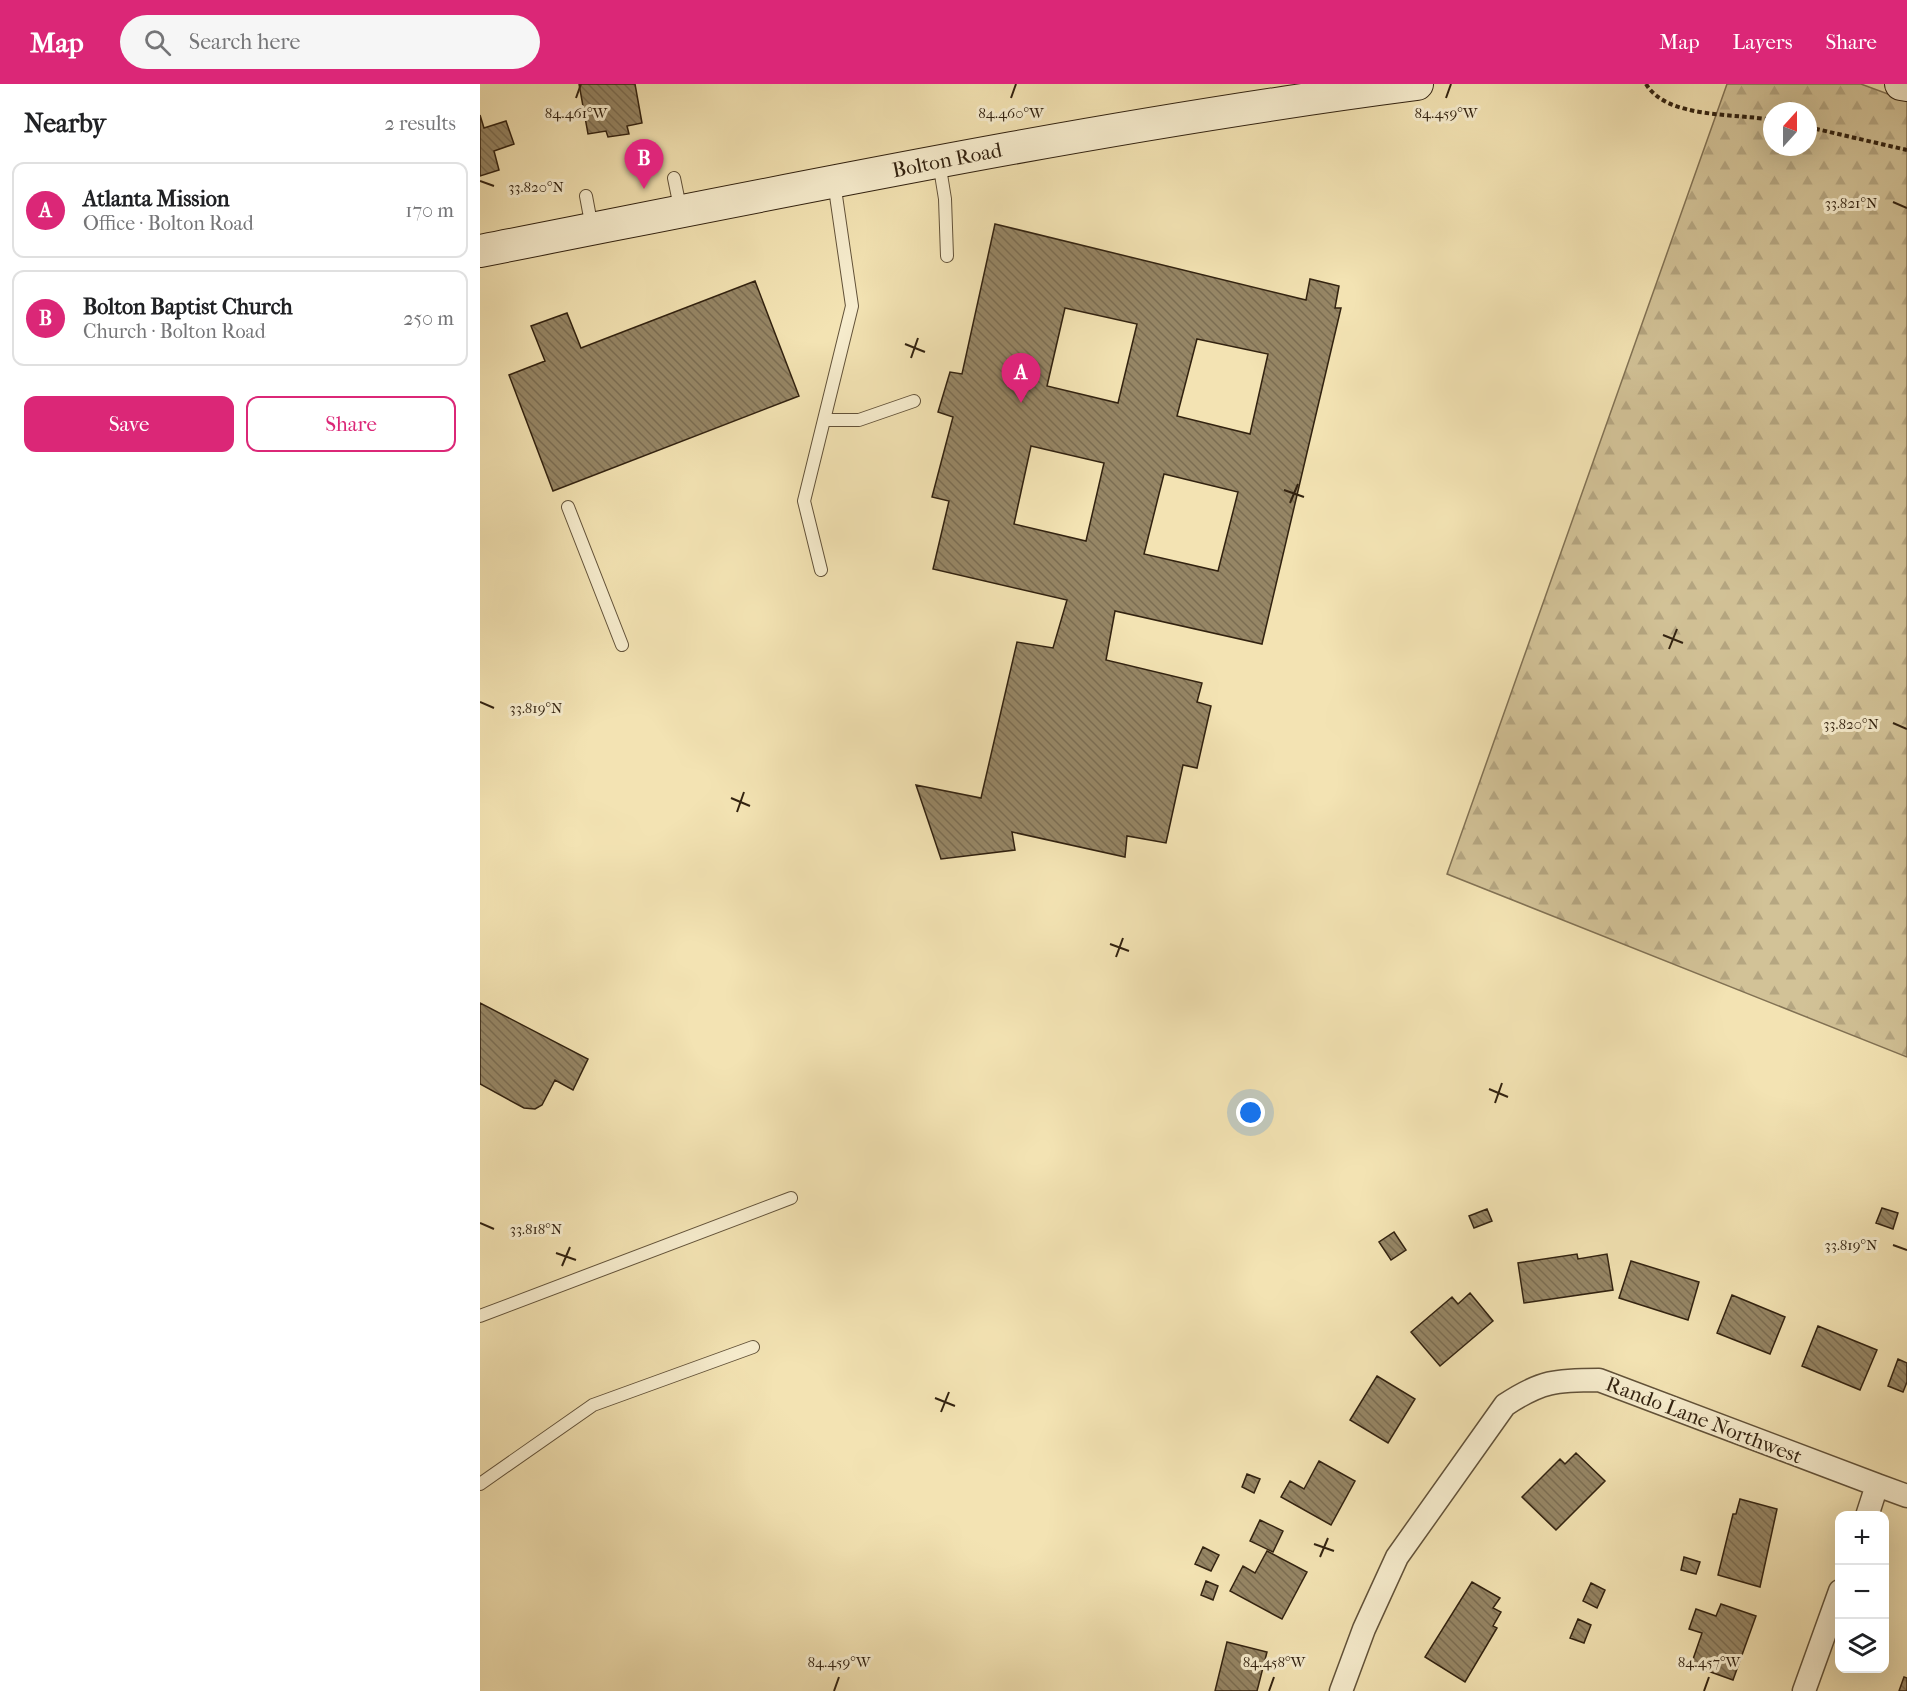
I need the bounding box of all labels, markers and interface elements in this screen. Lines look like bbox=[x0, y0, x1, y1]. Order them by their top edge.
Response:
search box bbox=[120, 15, 540, 69]
text: Map bbox=[30, 26, 84, 59]
icon: search bbox=[141, 26, 174, 59]
text: Search here bbox=[189, 29, 300, 55]
text: Map bbox=[1659, 30, 1700, 54]
text: Layers bbox=[1733, 30, 1792, 54]
text: Share bbox=[1825, 30, 1877, 54]
north arrow bbox=[1763, 102, 1817, 156]
text: 84.461°W bbox=[545, 104, 608, 122]
text: 84.460°W bbox=[978, 104, 1045, 122]
text: 84.459°W bbox=[1415, 104, 1479, 122]
text: Nearby bbox=[24, 108, 106, 139]
text: 2 results bbox=[385, 112, 456, 135]
street label: Bolton Road bbox=[890, 137, 1004, 182]
pin: B bbox=[624, 140, 664, 189]
text: 33.820°N bbox=[508, 178, 564, 196]
text: Atlanta Mission bbox=[83, 186, 230, 212]
text: 33.821°N bbox=[1825, 194, 1878, 212]
text: A bbox=[39, 199, 52, 222]
text: 170 m bbox=[405, 199, 454, 222]
text: Office · Bolton Road bbox=[83, 212, 254, 235]
text: Bolton Baptist Church bbox=[83, 294, 293, 320]
text: B bbox=[39, 307, 52, 330]
text: 250 m bbox=[403, 307, 454, 330]
text: Church · Bolton Road bbox=[83, 320, 266, 343]
pin: A bbox=[1002, 354, 1040, 403]
button: Save bbox=[24, 396, 234, 452]
button: Share bbox=[246, 396, 456, 452]
text: 33.819°N bbox=[510, 699, 563, 717]
text: 33.820°N bbox=[1823, 715, 1879, 733]
your location bbox=[1236, 1098, 1265, 1127]
text: 33.818°N bbox=[510, 1220, 563, 1238]
text: 33.819°N bbox=[1825, 1236, 1878, 1254]
street label: Rando Lane Northwest bbox=[1603, 1371, 1806, 1469]
map controls bbox=[1835, 1511, 1889, 1673]
button: + bbox=[1835, 1511, 1889, 1565]
button: − bbox=[1835, 1565, 1889, 1619]
button: layers bbox=[1835, 1619, 1889, 1673]
text: 84.459°W bbox=[808, 1653, 872, 1671]
text: 84.458°W bbox=[1243, 1653, 1307, 1671]
text: 84.457°W bbox=[1678, 1653, 1741, 1671]

